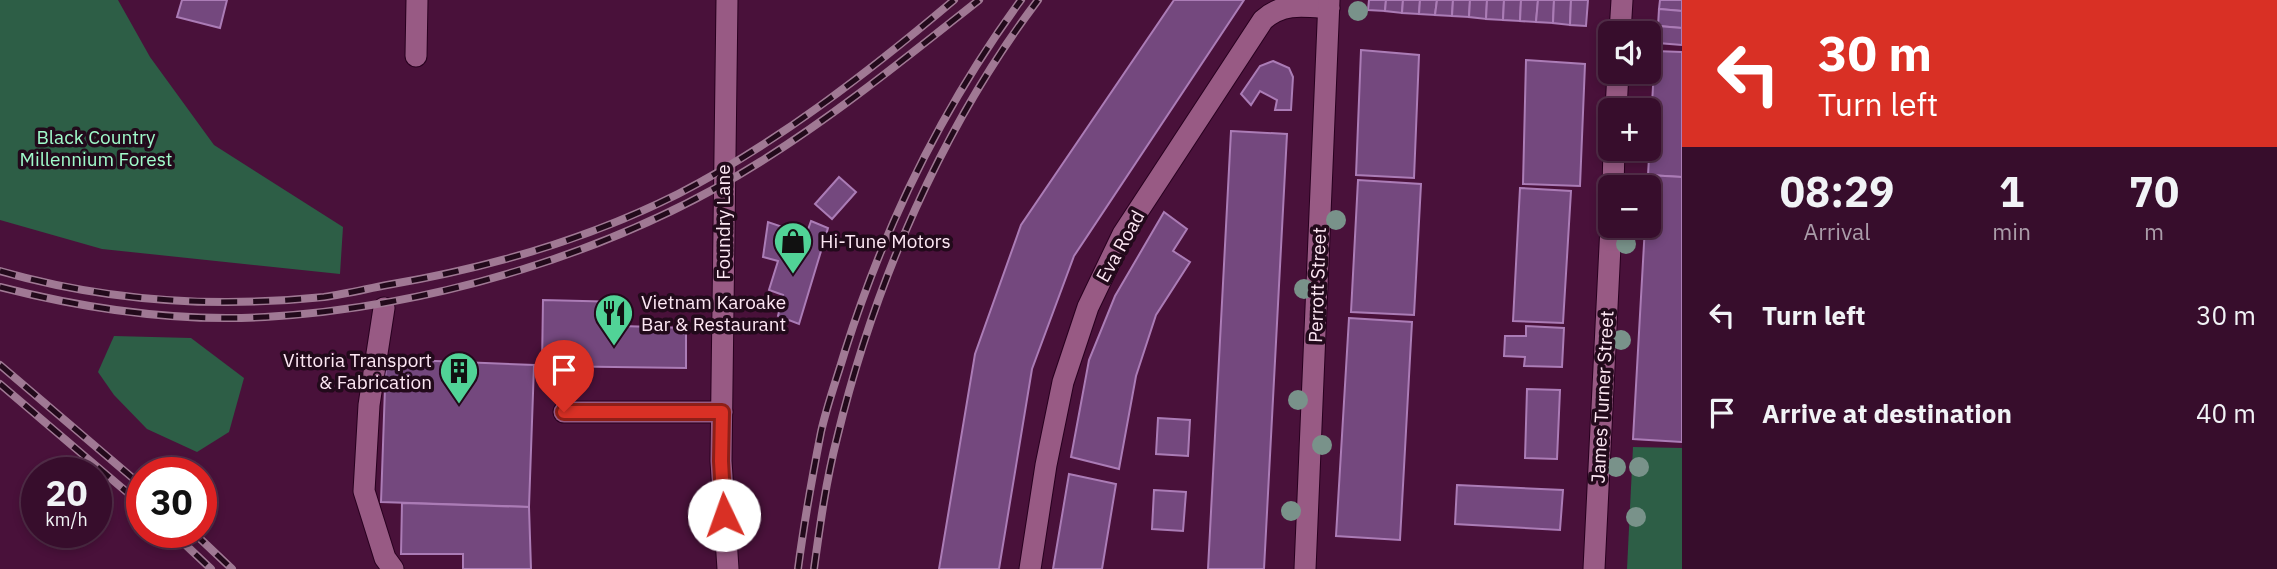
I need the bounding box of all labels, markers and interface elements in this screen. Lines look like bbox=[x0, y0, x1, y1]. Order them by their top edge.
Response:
map controls bbox=[1598, 21, 1661, 238]
button: sound bbox=[1598, 21, 1661, 84]
text: 30 m bbox=[1818, 21, 1932, 84]
icon: left bbox=[1703, 28, 1794, 119]
text: Turn left bbox=[1818, 83, 1938, 125]
button: + bbox=[1598, 98, 1661, 161]
park label: Black Country Millennium Forest bbox=[20, 125, 172, 171]
street label: Foundry Lane bbox=[711, 164, 735, 280]
text: 08:29 bbox=[1780, 164, 1894, 219]
text: 1 bbox=[1999, 164, 2024, 219]
text: 70 bbox=[2129, 164, 2179, 219]
button: − bbox=[1598, 175, 1661, 238]
street label: Eva Road bbox=[1090, 206, 1150, 286]
text: Arrival bbox=[1804, 216, 1871, 246]
text: min bbox=[1992, 216, 2031, 246]
text: m bbox=[2144, 216, 2164, 246]
shop icon: Hi-Tune Motors bbox=[772, 220, 814, 275]
street label: Perrott Street bbox=[1303, 227, 1331, 343]
place label: Hi-Tune Motors bbox=[820, 229, 951, 253]
place label: Vietnam Karoake Bar & Restaurant bbox=[641, 290, 786, 336]
restaurant icon: Vietnam Karoake Bar & Restaurant bbox=[593, 292, 635, 347]
icon: left bbox=[1703, 296, 1741, 334]
text: Turn left bbox=[1762, 298, 1865, 332]
text: 30 m bbox=[2196, 298, 2256, 332]
street label: James Turner Street bbox=[1585, 310, 1619, 484]
pin bbox=[534, 340, 594, 412]
place label: Vittoria Transport & Fabrication bbox=[283, 348, 432, 394]
building icon: Vittoria Transport & Fabrication bbox=[438, 350, 480, 405]
icon: arrive bbox=[545, 351, 583, 389]
icon: arrive bbox=[1703, 394, 1741, 432]
text: Arrive at destination bbox=[1762, 396, 2012, 430]
text: 40 m bbox=[2196, 396, 2256, 430]
speed limit sign: 30 bbox=[126, 457, 217, 548]
text: 20 bbox=[45, 470, 88, 516]
position arrow bbox=[687, 478, 761, 552]
text: km/h bbox=[45, 508, 88, 531]

